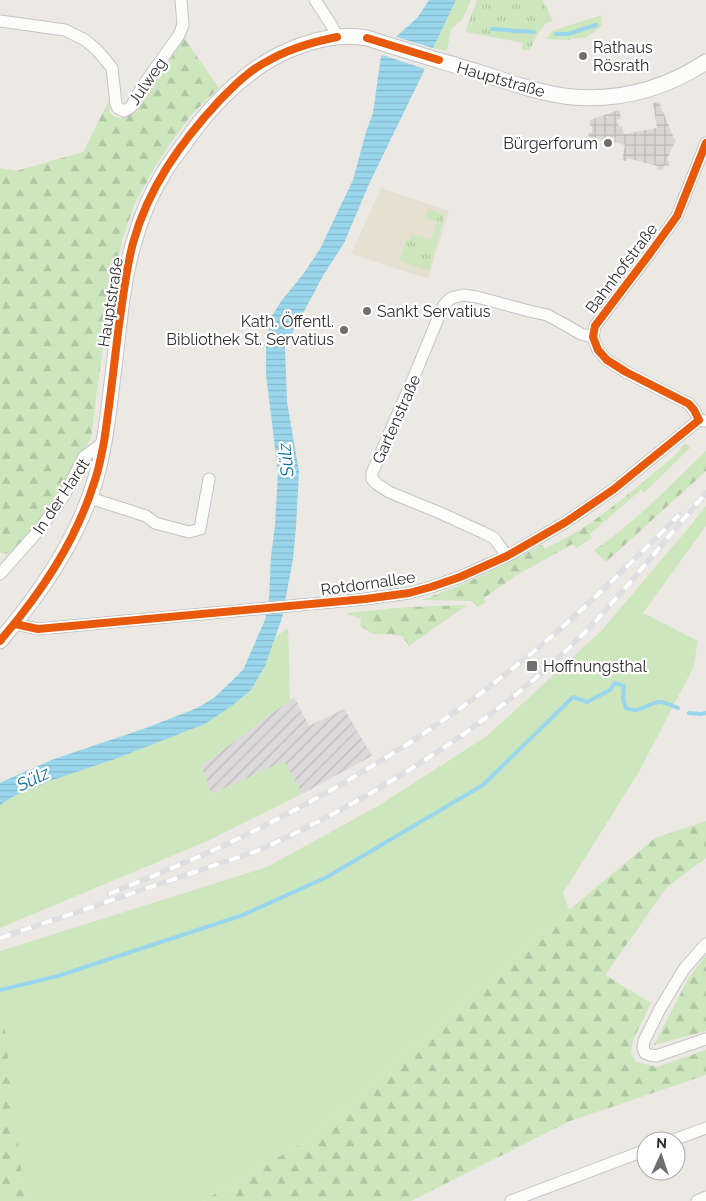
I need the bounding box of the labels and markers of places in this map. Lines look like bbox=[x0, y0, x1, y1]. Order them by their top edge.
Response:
place label: Rathaus Rösrath bbox=[593, 38, 653, 75]
marker: Rathaus Rösrath bbox=[577, 50, 589, 62]
place label: Bürgerforum bbox=[503, 134, 598, 153]
marker: Bürgerforum bbox=[602, 137, 614, 149]
place label: Sankt Servatius bbox=[377, 302, 491, 321]
marker: Sankt Servatius bbox=[361, 305, 373, 317]
place label: Kath. Öffentl. Bibliothek St. Servatius bbox=[166, 311, 334, 349]
marker: Kath. Öffentl. Bibliothek St. Servatius bbox=[338, 324, 350, 336]
place label: Hoffnungsthal bbox=[543, 657, 648, 676]
marker: Hoffnungsthal bbox=[525, 659, 539, 673]

